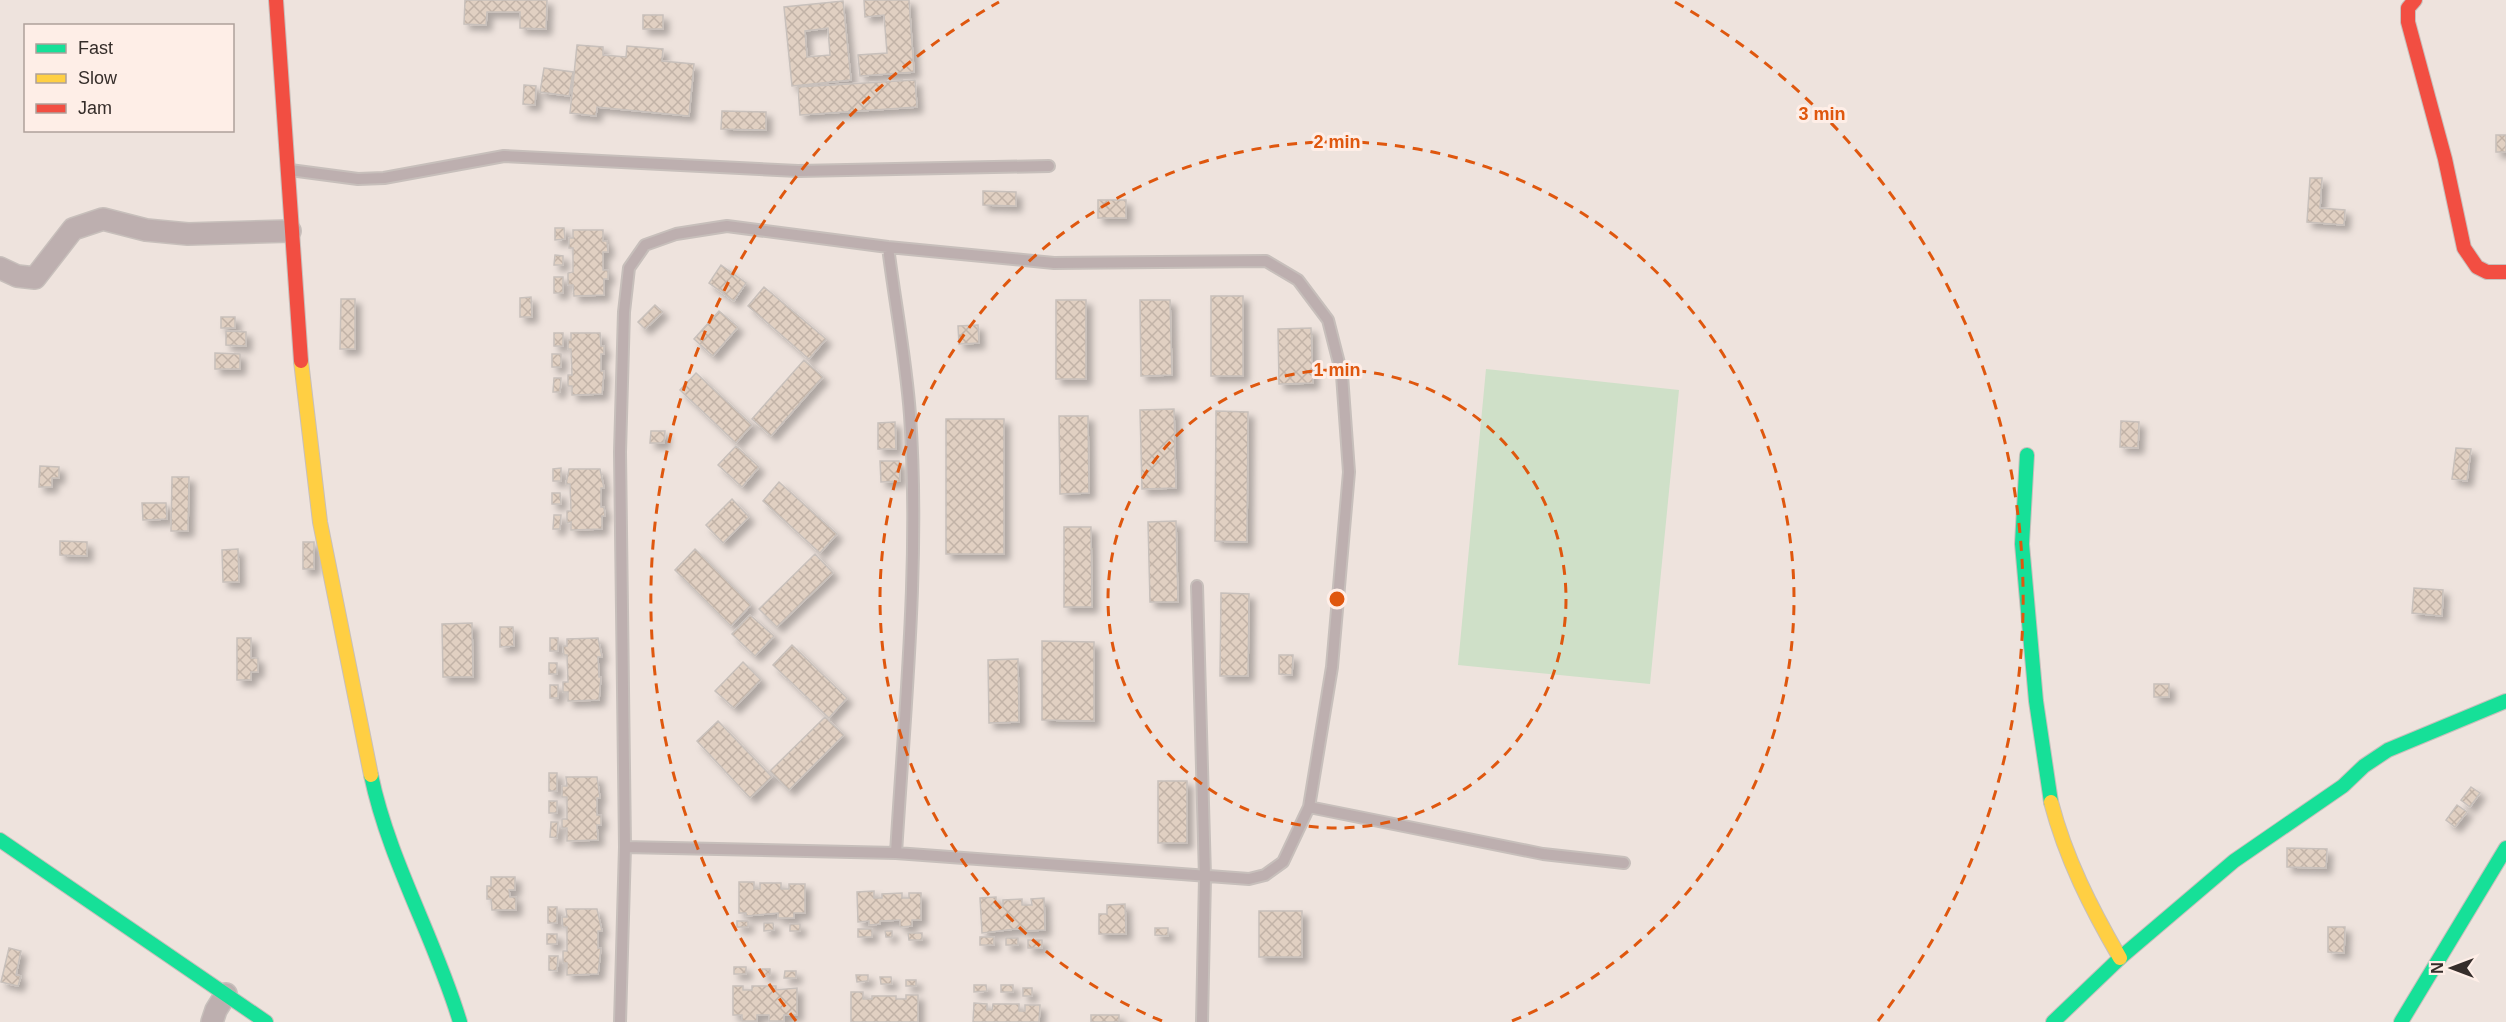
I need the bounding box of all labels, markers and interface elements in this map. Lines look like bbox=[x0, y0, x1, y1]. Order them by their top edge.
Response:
legend bbox=[24, 24, 234, 132]
text: Fast bbox=[78, 38, 113, 58]
text: Slow bbox=[78, 68, 118, 88]
text: Jam bbox=[78, 98, 112, 118]
text: 3 min bbox=[1798, 104, 1846, 124]
text: 2 min bbox=[1313, 132, 1361, 152]
text: 1 min bbox=[1313, 360, 1361, 380]
centre of rings bbox=[1327, 589, 1347, 609]
north arrow bbox=[2422, 938, 2482, 998]
text: N bbox=[2429, 962, 2446, 974]

